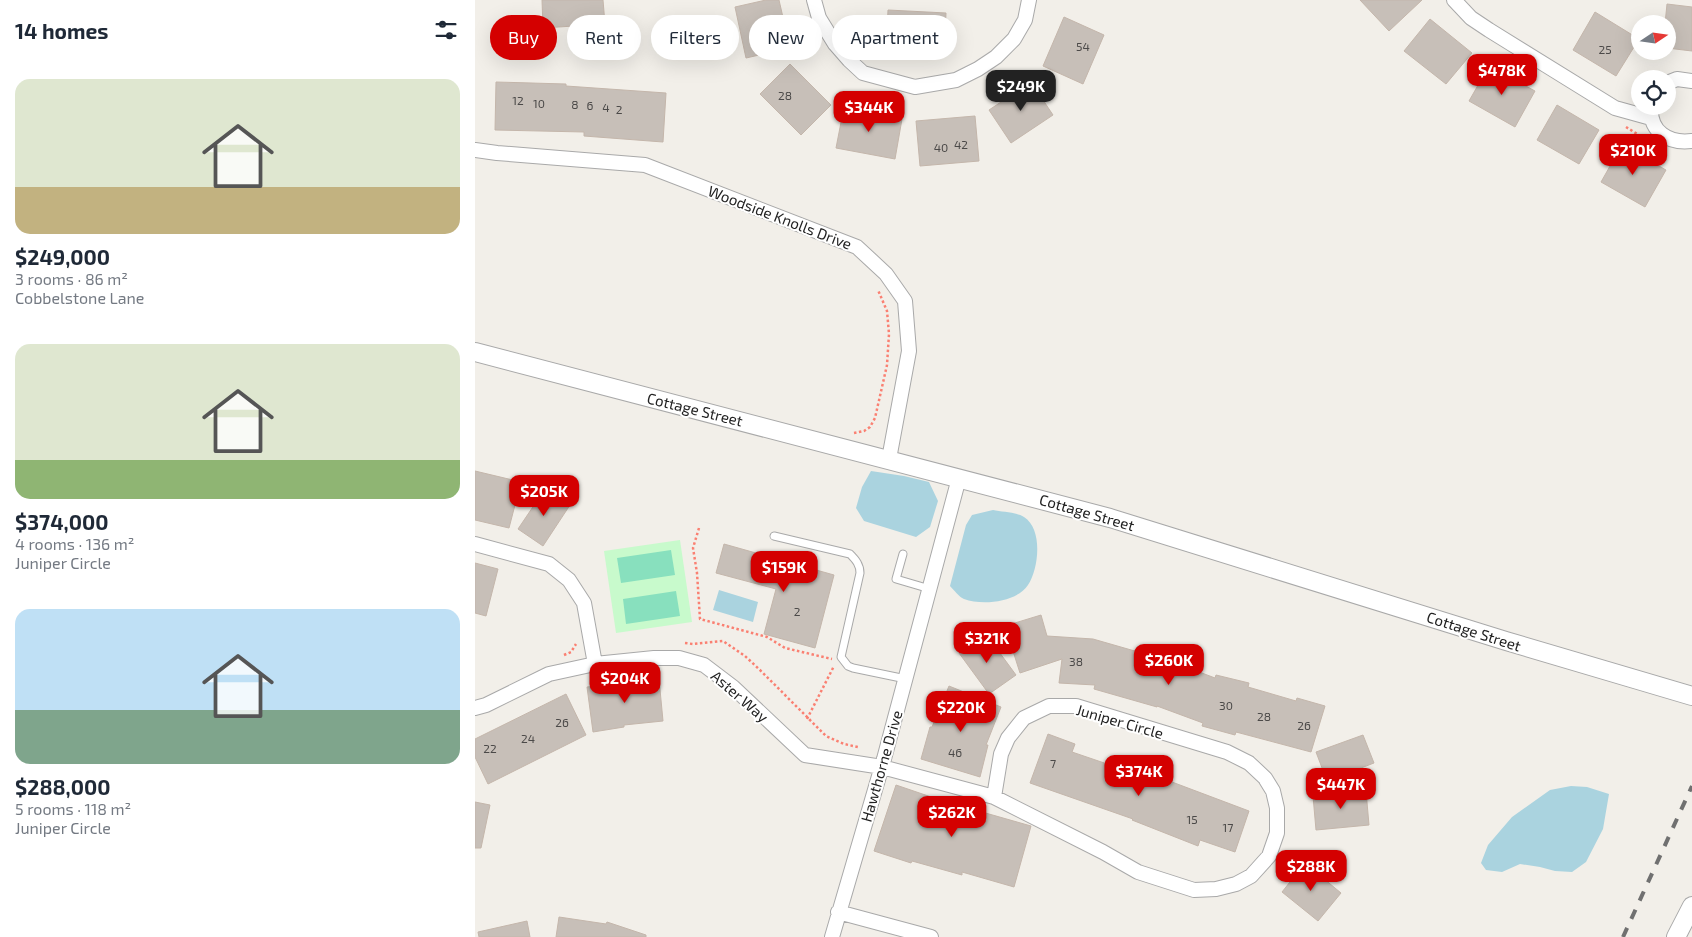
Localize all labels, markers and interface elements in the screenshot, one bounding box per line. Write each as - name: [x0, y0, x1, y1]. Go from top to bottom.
- chip: Buy: [490, 15, 557, 60]
- chip: Rent: [567, 15, 641, 60]
- chip: Filters: [651, 15, 739, 60]
- chip: New: [749, 15, 822, 60]
- chip: Apartment: [832, 15, 957, 60]
- north arrow: [1631, 15, 1676, 60]
- map controls: [1631, 15, 1676, 115]
- icon: filters: [432, 16, 460, 44]
- text: 14 homes: [15, 18, 109, 43]
- house number: 54: [1076, 39, 1090, 53]
- house number: 25: [1598, 42, 1612, 56]
- pin: $478K: [1467, 54, 1537, 96]
- text: $478K: [1478, 60, 1526, 79]
- pin: $249K: [986, 70, 1056, 112]
- button: locate: [1631, 70, 1676, 115]
- text: $249K: [997, 76, 1045, 95]
- house number: 28: [778, 88, 792, 102]
- pin: $344K: [834, 90, 904, 133]
- house number: 12: [512, 93, 524, 107]
- house number: 10: [533, 96, 545, 110]
- house number: 8: [571, 97, 579, 111]
- text: $344K: [845, 97, 893, 116]
- house number: 6: [587, 98, 594, 112]
- house number: 4: [602, 100, 610, 114]
- house number: 2: [616, 102, 623, 116]
- icon: home: [193, 111, 283, 201]
- pin: $210K: [1598, 134, 1668, 176]
- house number: 42: [954, 137, 968, 151]
- house number: 40: [934, 140, 948, 154]
- text: $210K: [1610, 140, 1656, 159]
- street label: Woodside Knolls Drive: [706, 181, 854, 253]
- text: $249,000: [15, 244, 110, 269]
- text: 3 rooms · 86 m²: [15, 269, 128, 288]
- text: Cobbelstone Lane: [15, 288, 144, 307]
- icon: home: [193, 376, 283, 466]
- street label: Cottage Street: [645, 388, 745, 430]
- pin: $205K: [509, 474, 579, 517]
- text: $205K: [520, 481, 568, 500]
- street label: Cottage Street: [1037, 490, 1137, 534]
- text: $374,000: [15, 509, 108, 534]
- text: 4 rooms · 136 m²: [15, 534, 134, 553]
- pin: $159K: [749, 550, 819, 593]
- text: Juniper Circle: [15, 553, 111, 572]
- text: $159K: [762, 557, 806, 576]
- house number: 2: [794, 604, 801, 618]
- street label: Cottage Street: [1425, 607, 1524, 655]
- pin: $321K: [952, 622, 1022, 664]
- text: $321K: [965, 628, 1009, 647]
- icon: home: [193, 641, 283, 731]
- pin: $260K: [1134, 644, 1204, 686]
- text: $260K: [1145, 650, 1193, 669]
- house number: 38: [1069, 654, 1083, 668]
- pin: $204K: [590, 662, 660, 704]
- street label: Aster Way: [708, 666, 772, 726]
- text: $204K: [600, 668, 650, 687]
- pin: $220K: [926, 690, 996, 733]
- text: $220K: [937, 697, 985, 716]
- house number: 30: [1219, 698, 1233, 712]
- street label: Juniper Circle: [1074, 700, 1166, 742]
- street label: Hawthorne Drive: [856, 708, 906, 824]
- house number: 28: [1257, 709, 1271, 723]
- house number: 26: [555, 715, 569, 729]
- house number: 26: [1297, 718, 1311, 732]
- house number: 24: [521, 731, 535, 745]
- house number: 22: [483, 741, 497, 755]
- house number: 46: [948, 745, 962, 759]
- pin: $374K: [1104, 754, 1174, 797]
- house number: 7: [1050, 756, 1056, 770]
- text: $374K: [1115, 761, 1163, 780]
- pin: $447K: [1306, 768, 1376, 810]
- text: $288,000: [15, 774, 110, 799]
- text: $447K: [1317, 774, 1365, 793]
- pin: $262K: [917, 796, 987, 838]
- text: 5 rooms · 118 m²: [15, 799, 131, 818]
- text: $262K: [928, 802, 976, 821]
- house number: 15: [1186, 812, 1198, 826]
- text: Juniper Circle: [15, 818, 111, 837]
- house number: 17: [1223, 820, 1233, 834]
- pin: $288K: [1276, 850, 1346, 892]
- text: $288K: [1287, 856, 1335, 875]

